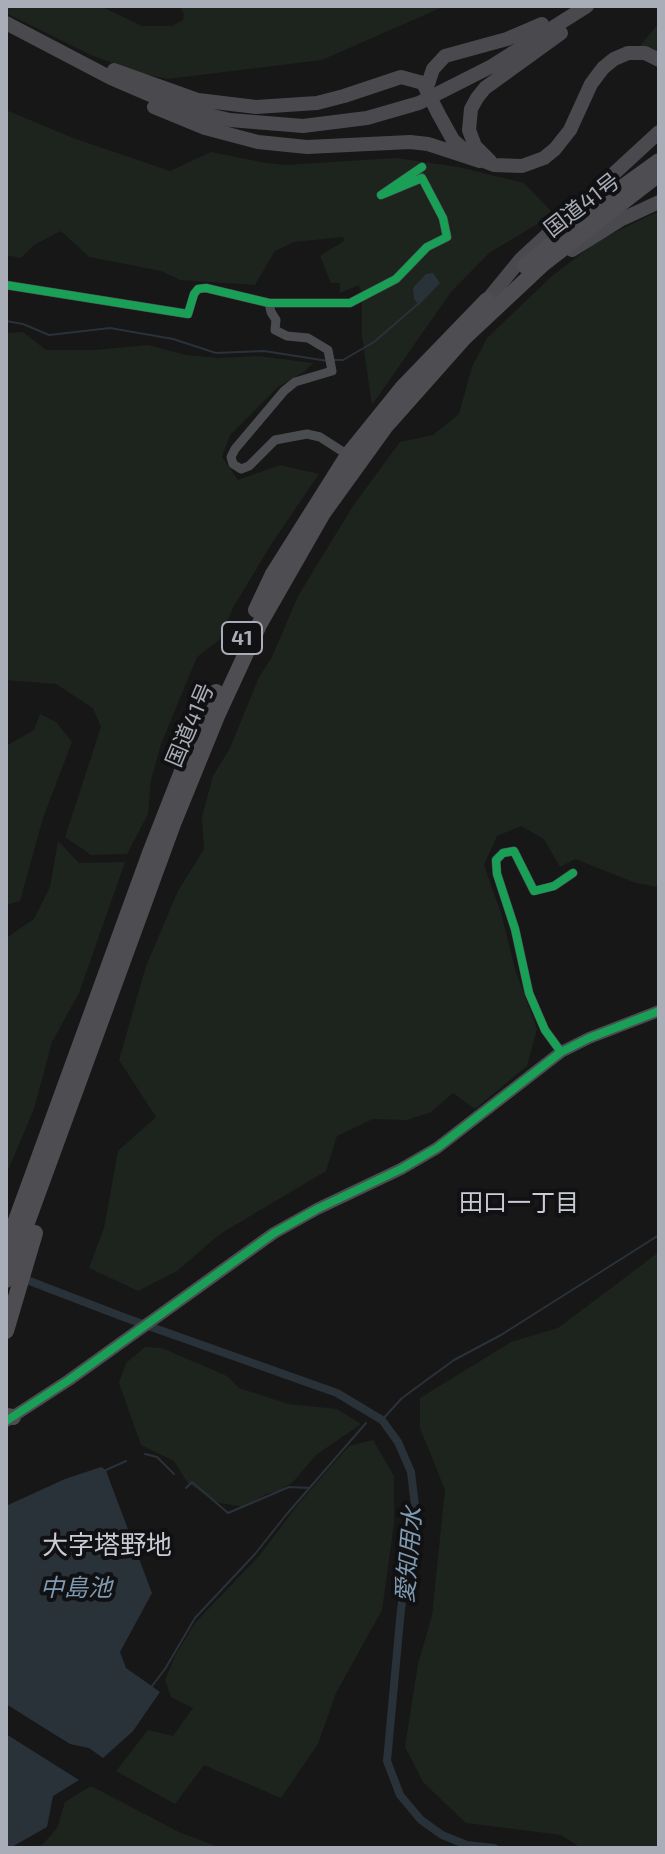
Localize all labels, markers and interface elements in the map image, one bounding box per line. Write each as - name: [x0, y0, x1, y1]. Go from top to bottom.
- street label: 国道41号: [539, 167, 625, 243]
- road number: 41: [222, 622, 262, 654]
- street label: 国道41号: [161, 679, 219, 771]
- district label: 田口一丁目: [459, 1189, 579, 1217]
- water label: 愛知用水: [390, 1506, 428, 1604]
- district label: 大字塔野地: [42, 1529, 172, 1561]
- water label: 中島池: [40, 1574, 112, 1602]

